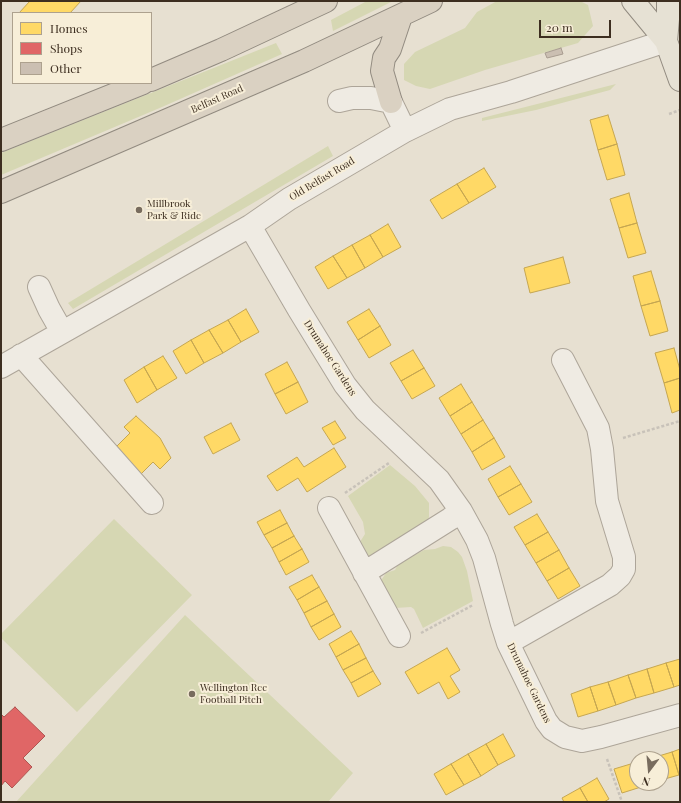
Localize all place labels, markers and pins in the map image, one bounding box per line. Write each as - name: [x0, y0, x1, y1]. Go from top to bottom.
- place label: Millbrook Park & Ride: [147, 198, 201, 222]
- marker: Millbrook Park & Ride: [134, 205, 144, 215]
- place label: Wellington Rec Football Pitch: [200, 682, 267, 706]
- marker: Wellington Rec Football Pitch: [187, 689, 197, 699]

